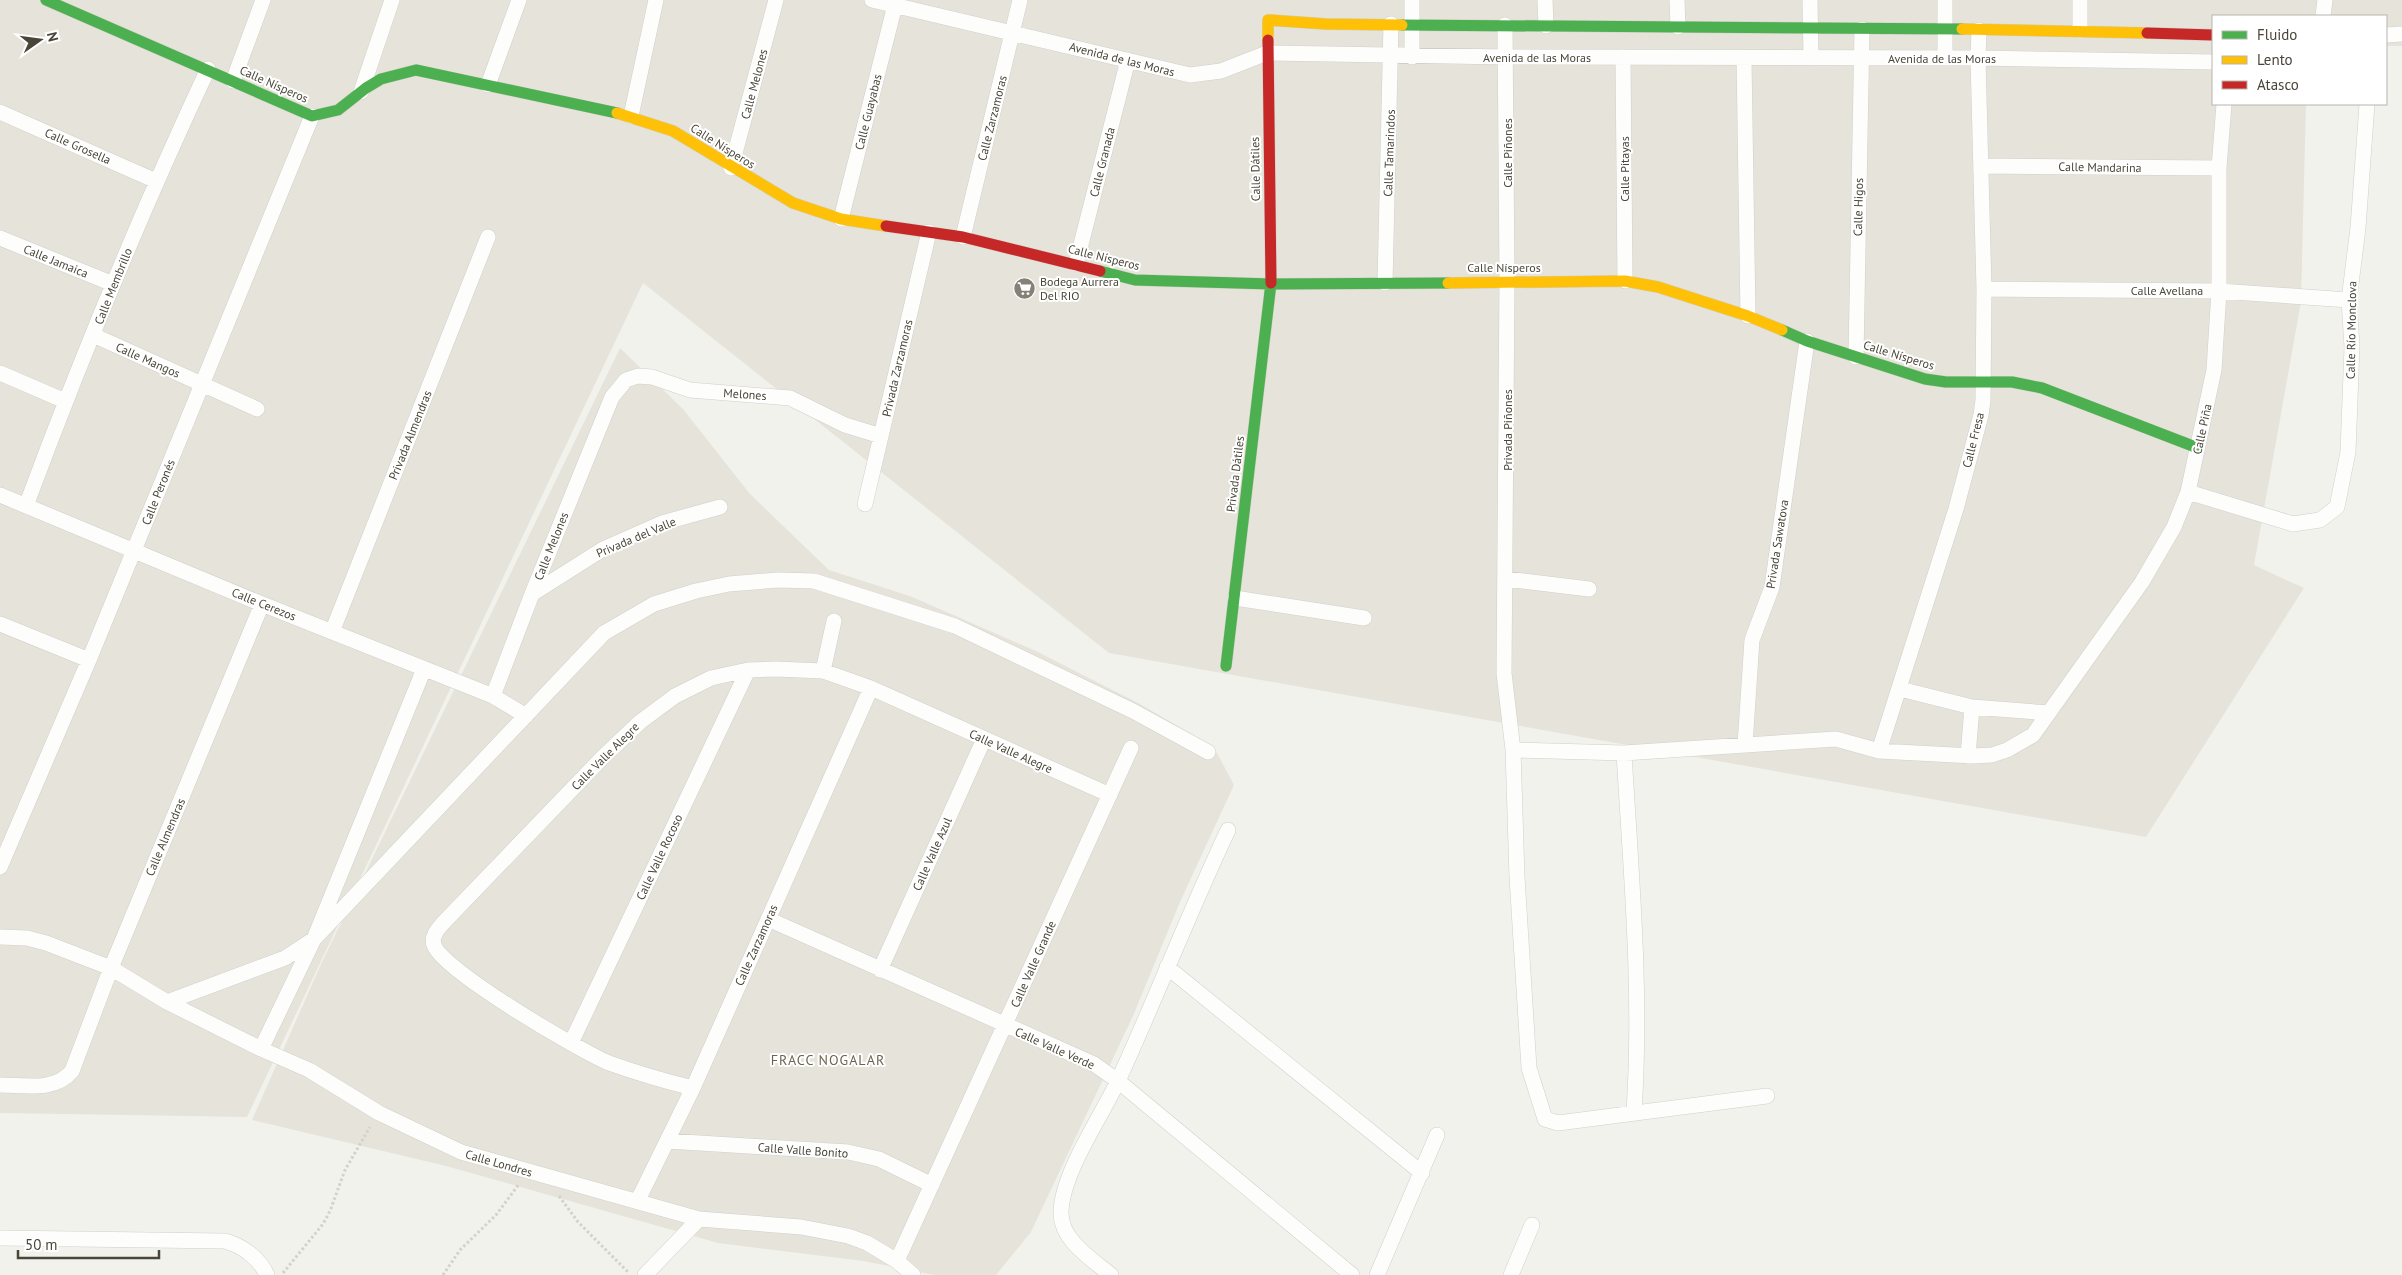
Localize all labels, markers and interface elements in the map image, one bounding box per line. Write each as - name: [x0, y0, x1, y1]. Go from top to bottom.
- north arrow: [15, 15, 65, 65]
- legend: [2212, 15, 2387, 105]
- text: Fluido: [2257, 25, 2297, 44]
- text: N: [43, 30, 62, 43]
- street label: Avenida de las Moras: [1068, 39, 1176, 79]
- street label: Calle Melones: [737, 47, 771, 121]
- street label: Avenida de las Moras: [1483, 50, 1591, 65]
- text: Lento: [2257, 50, 2293, 69]
- street label: Avenida de las Moras: [1888, 51, 1996, 66]
- street label: Calle Nísperos: [237, 62, 311, 106]
- street label: Calle Guayabas: [851, 72, 885, 152]
- street label: Calle Zarzamoras: [974, 74, 1010, 162]
- text: Atasco: [2257, 75, 2299, 94]
- street label: Calle Tamarindos: [1380, 109, 1398, 197]
- street label: Calle Piñones: [1500, 118, 1515, 188]
- street label: Calle Nísperos: [688, 120, 758, 172]
- street label: Calle Grosella: [43, 125, 113, 167]
- street label: Calle Granada: [1086, 126, 1118, 198]
- street label: Calle Pitayas: [1617, 136, 1632, 202]
- street label: Calle Dátiles: [1247, 137, 1263, 201]
- street label: Calle Mandarina: [2058, 159, 2142, 175]
- street label: Calle Higos: [1850, 178, 1866, 236]
- street label: Calle Jamaica: [21, 241, 91, 281]
- street label: Calle Nísperos: [1067, 241, 1141, 273]
- street label: Calle Membrillo: [91, 245, 135, 327]
- street label: Calle Nísperos: [1467, 260, 1541, 275]
- place label: Bodega Aurrera Del RIO: [1040, 274, 1119, 303]
- supermarket icon: Bodega Aurrera Del RIO: [1012, 276, 1036, 300]
- street label: Calle Río Monclova: [2343, 281, 2359, 379]
- street label: Calle Avellana: [2131, 283, 2203, 298]
- street label: Privada Zarzamoras: [878, 318, 916, 418]
- street label: Calle Nísperos: [1862, 337, 1936, 373]
- street label: Calle Mangos: [113, 339, 183, 381]
- street label: Melones: [723, 385, 767, 403]
- street label: Privada Almendras: [385, 388, 435, 482]
- street label: Privada Piñones: [1500, 389, 1515, 471]
- street label: Calle Piña: [2189, 402, 2215, 456]
- street label: Calle Fresa: [1959, 411, 1987, 469]
- street label: Privada Dátiles: [1223, 435, 1247, 513]
- street label: Calle Peronés: [138, 457, 178, 527]
- street label: Privada Sawatova: [1763, 498, 1791, 590]
- street label: Calle Melones: [531, 510, 571, 582]
- street label: Privada del Valle: [594, 513, 678, 561]
- street label: Calle Cerezos: [230, 584, 298, 624]
- street label: Calle Valle Alegre: [568, 719, 642, 793]
- street label: Calle Valle Alegre: [967, 726, 1055, 776]
- street label: Calle Almendras: [142, 796, 188, 878]
- street label: Calle Valle Rocoso: [633, 812, 685, 902]
- street label: Calle Valle Azul: [909, 815, 955, 893]
- street label: Calle Zarzamoras: [731, 902, 781, 988]
- street label: Calle Valle Grande: [1007, 918, 1059, 1010]
- street label: Calle Valle Verde: [1013, 1024, 1097, 1072]
- district label: FRACC NOGALAR: [771, 1051, 885, 1069]
- street label: Calle Valle Bonito: [757, 1139, 849, 1161]
- street label: Calle Londres: [464, 1146, 534, 1180]
- scale bar: [18, 1228, 159, 1260]
- text: 50 m: [25, 1235, 58, 1254]

